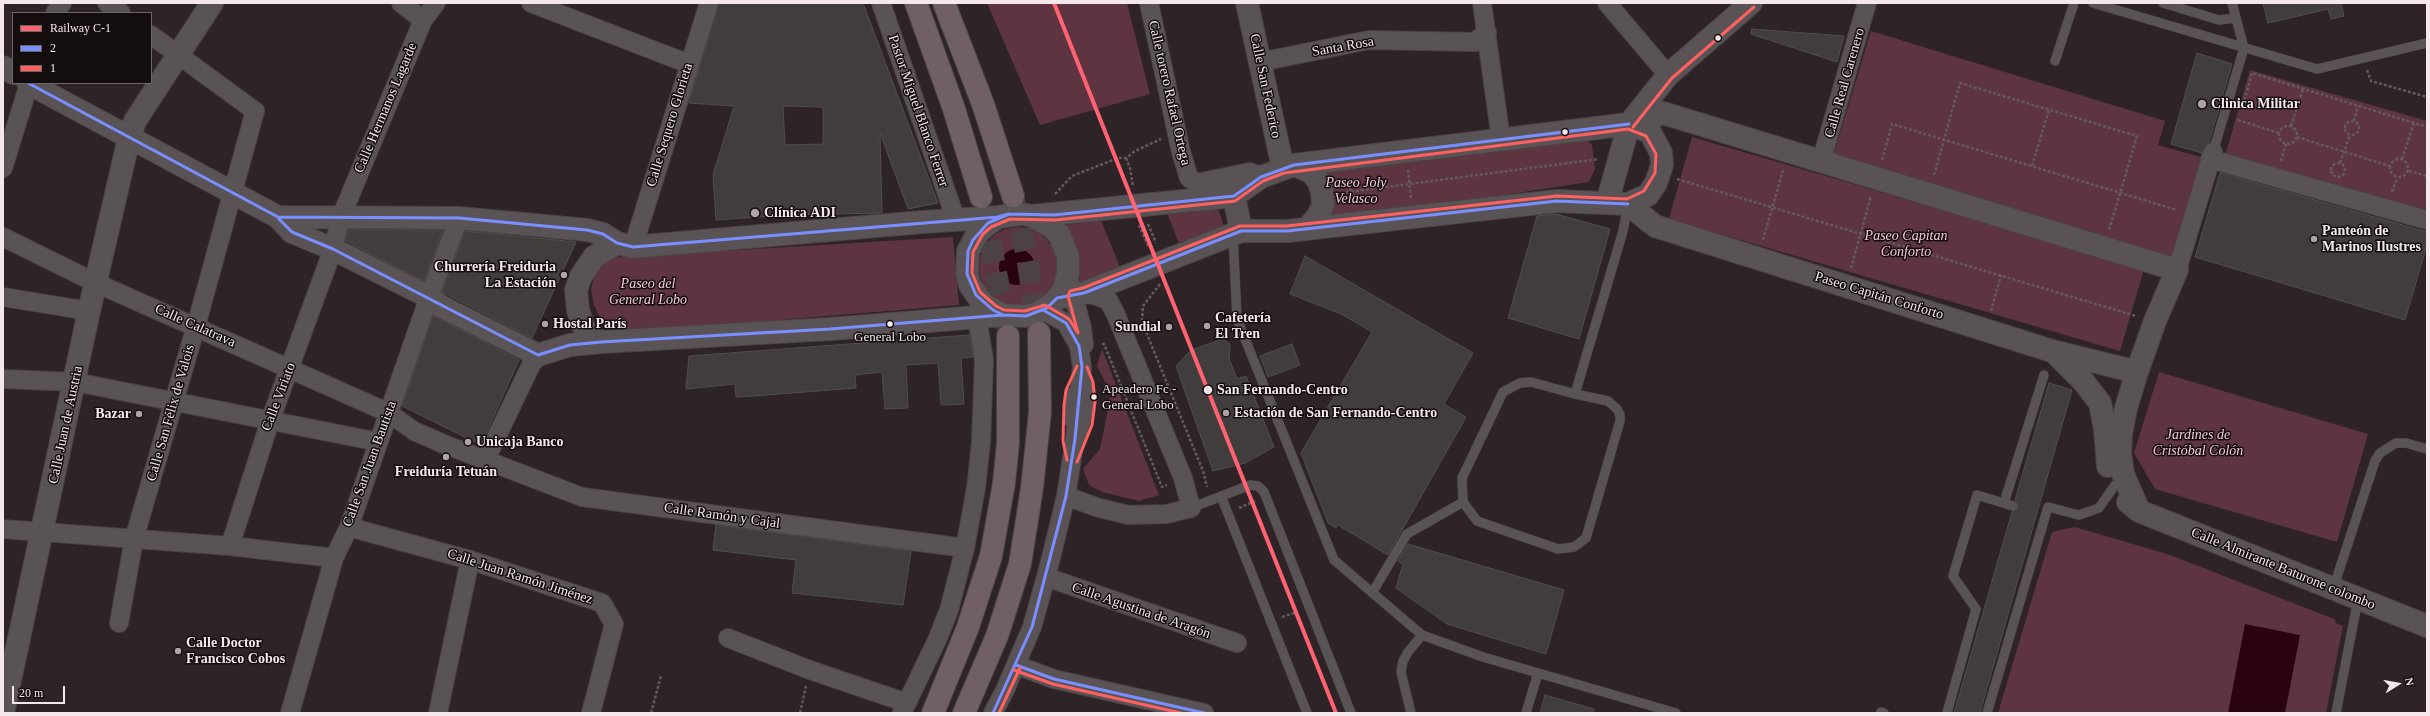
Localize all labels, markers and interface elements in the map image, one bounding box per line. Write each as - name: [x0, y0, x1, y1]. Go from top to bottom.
- legend: [12, 12, 152, 84]
- street label: Calle torero Rafael Ortega: [1144, 19, 1194, 167]
- text: Railway C-1: [50, 21, 111, 35]
- street label: Calle Real Carenero: [1821, 26, 1869, 140]
- street label: Calle San Federico: [1246, 32, 1284, 140]
- street label: Pastor Miguel Blanco Ferrer: [884, 33, 952, 189]
- street label: Santa Rosa: [1311, 33, 1375, 61]
- unlabelled marker: [1713, 33, 1723, 43]
- street label: Calle Hermanos Lagarde: [351, 40, 421, 176]
- text: 2: [50, 41, 56, 55]
- text: 1: [50, 61, 56, 75]
- street label: Calle Sequero Glorieta: [643, 61, 697, 189]
- place label: Clinica Militar: [2211, 96, 2300, 112]
- marker: Clinica Militar: [2196, 98, 2208, 110]
- unlabelled marker: [1560, 127, 1570, 137]
- park label: Paseo Joly Velasco: [1325, 175, 1387, 208]
- place label: Clínica ADI: [764, 205, 836, 221]
- marker: Clínica ADI: [749, 207, 761, 219]
- place label: Panteón de Marinos Ilustres: [2322, 223, 2421, 256]
- park label: Paseo Capitan Conforto: [1865, 228, 1947, 260]
- marker: Panteón de Marinos Ilustres: [2309, 234, 2319, 244]
- place label: Churrería Freiduria La Estación: [434, 259, 556, 292]
- street label: Paseo Capitán Conforto: [1813, 268, 1945, 324]
- marker: Churrería Freiduria La Estación: [559, 270, 569, 280]
- park label: Paseo del General Lobo: [609, 276, 687, 308]
- street label: Calle Calatrava: [152, 301, 238, 351]
- place label: Cafetería El Tren: [1215, 310, 1271, 342]
- place label: Hostal París: [553, 316, 626, 332]
- marker: Hostal París: [540, 319, 550, 329]
- marker: General Lobo: [885, 319, 895, 329]
- place label: Sundial: [1115, 319, 1161, 335]
- marker: Cafetería El Tren: [1202, 321, 1212, 331]
- marker: Sundial: [1164, 322, 1174, 332]
- place label: General Lobo: [854, 330, 926, 346]
- street label: Calle San Félix de Valois: [143, 343, 199, 483]
- street label: Calle Viriato: [258, 360, 300, 434]
- street label: Calle Juan de Austria: [45, 364, 87, 486]
- place label: Apeadero Fc - General Lobo: [1102, 382, 1176, 413]
- place label: San Fernando-Centro: [1217, 382, 1348, 398]
- marker: San Fernando-Centro: [1202, 384, 1214, 396]
- marker: Apeadero Fc - General Lobo: [1089, 392, 1099, 402]
- street label: Calle San Juan Bautista: [339, 399, 401, 529]
- place label: Estación de San Fernando-Centro: [1234, 405, 1437, 421]
- place label: Bazar: [95, 406, 131, 422]
- marker: Estación de San Fernando-Centro: [1221, 408, 1231, 418]
- marker: Bazar: [134, 409, 144, 419]
- park label: Jardines de Cristóbal Colón: [2153, 427, 2243, 460]
- place label: Unicaja Banco: [476, 434, 564, 450]
- marker: Unicaja Banco: [463, 437, 473, 447]
- marker: Freiduría Tetuán: [441, 452, 451, 462]
- place label: Freiduría Tetuán: [395, 464, 497, 480]
- street label: Calle Ramón y Cajal: [663, 500, 781, 532]
- street label: Calle Almirante Baturone colombo: [2188, 524, 2378, 614]
- street label: Calle Juan Ramón Jiménez: [445, 546, 595, 608]
- street label: Calle Agustina de Aragón: [1069, 579, 1213, 643]
- place label: Calle Doctor Francisco Cobos: [186, 635, 285, 668]
- marker: Calle Doctor Francisco Cobos: [173, 646, 183, 656]
- north arrow: [2378, 664, 2418, 704]
- text: N: [2403, 677, 2416, 687]
- scale bar: [14, 678, 67, 704]
- text: 20 m: [19, 686, 43, 700]

